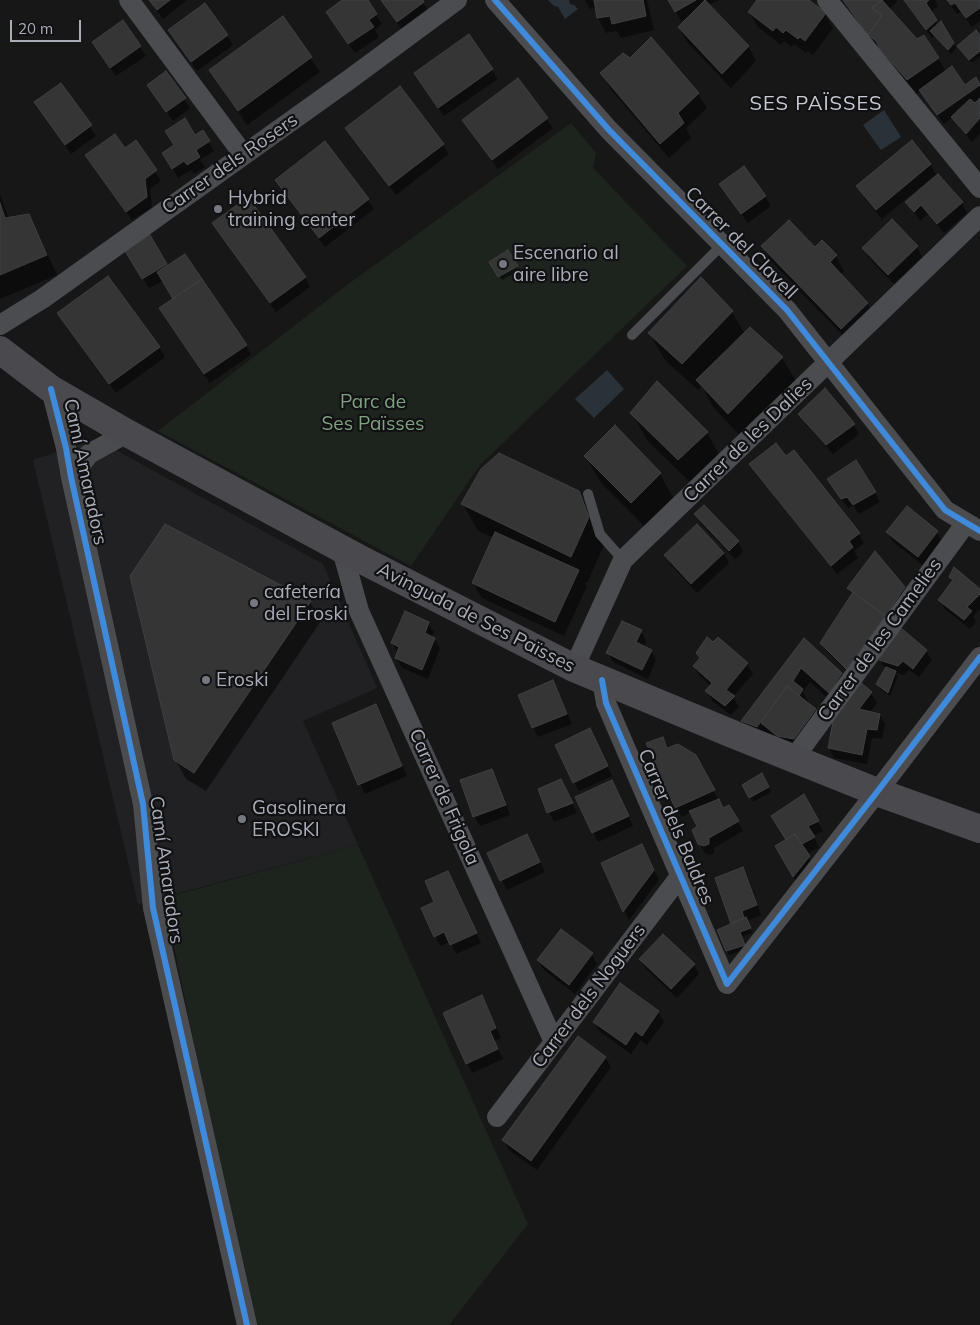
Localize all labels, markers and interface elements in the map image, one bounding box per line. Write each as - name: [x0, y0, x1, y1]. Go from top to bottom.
- scale bar: [12, 10, 84, 42]
- text: 20 m: [18, 19, 53, 38]
- district label: SES PAÏSSES: [748, 92, 884, 116]
- street label: Carrer dels Rosers: [158, 109, 302, 219]
- street label: Carrer del Clavell: [680, 182, 802, 304]
- place label: Hybrid training center: [228, 187, 355, 231]
- marker: Hybrid training center: [212, 203, 224, 215]
- place label: Escenario al aire libre: [513, 242, 619, 286]
- marker: Escenario al aire libre: [497, 258, 509, 270]
- street label: Carrer de les Dalies: [679, 373, 817, 507]
- park label: Parc de Ses Païsses: [322, 391, 424, 435]
- street label: Camí Amaradors: [58, 397, 112, 547]
- street label: Carrer de les Camelies: [813, 554, 947, 726]
- street label: Avinguda de Ses Païsses: [373, 558, 579, 678]
- place label: cafetería del Eroski: [264, 581, 348, 625]
- marker: cafetería del Eroski: [248, 597, 260, 609]
- place label: Eroski: [216, 669, 269, 691]
- marker: Eroski: [200, 674, 212, 686]
- street label: Carrer de Frigola: [404, 725, 484, 869]
- street label: Carrer dels Baldres: [633, 746, 719, 908]
- street label: Camí Amaradors: [144, 795, 188, 945]
- place label: Gasolinera EROSKI: [252, 797, 346, 841]
- marker: Gasolinera EROSKI: [236, 813, 248, 825]
- street label: Carrer dels Noguers: [527, 919, 651, 1073]

